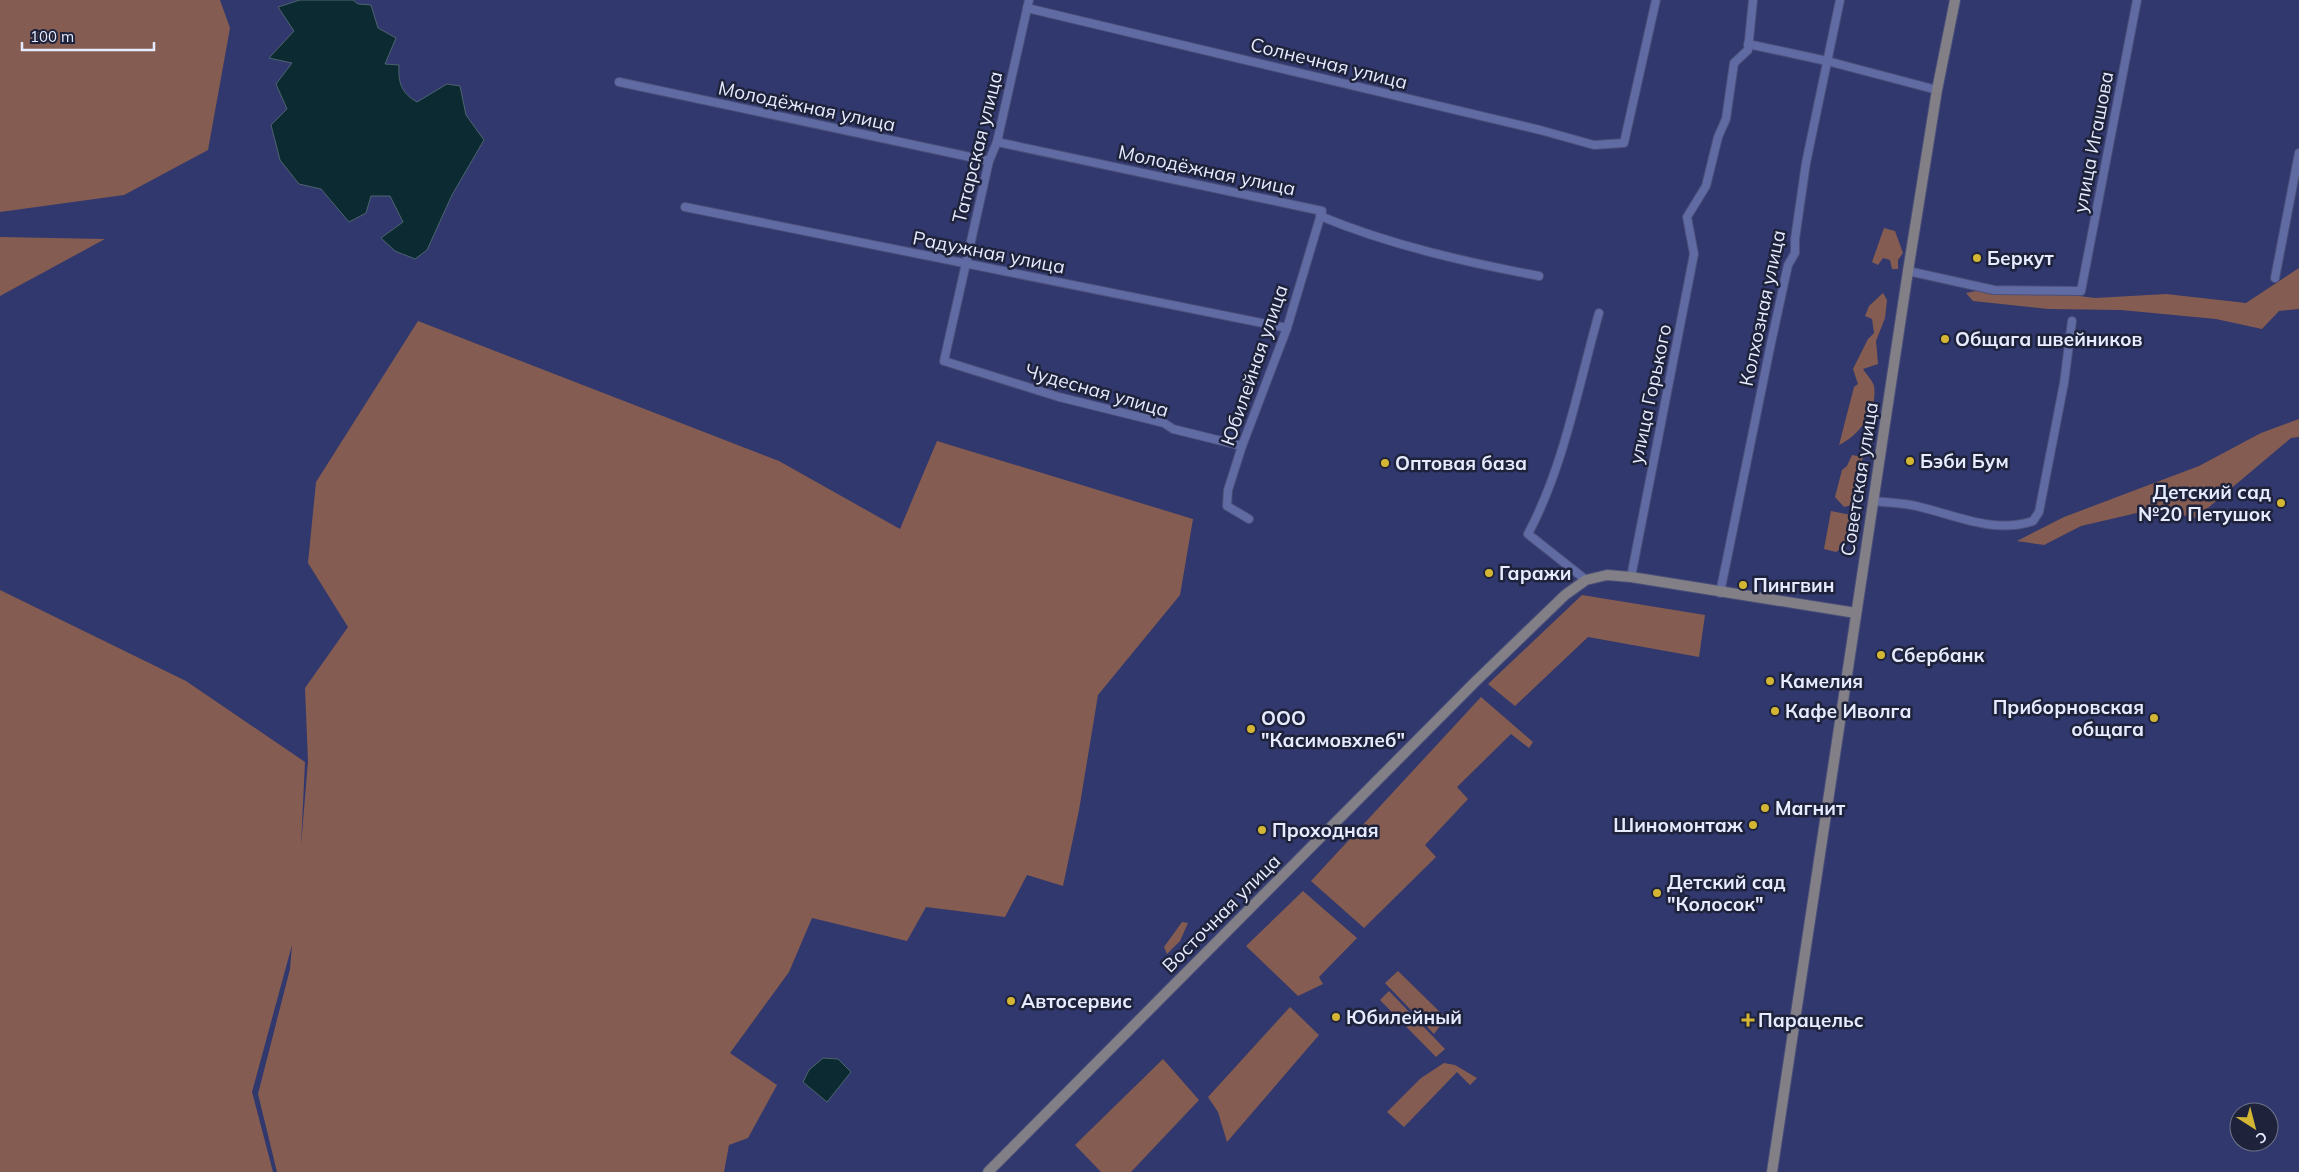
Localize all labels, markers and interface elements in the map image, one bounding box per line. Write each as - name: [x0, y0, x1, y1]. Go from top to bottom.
- scale bar: [22, 20, 155, 52]
- text: 100 m: [30, 27, 74, 46]
- street label: Солнечная улица: [1248, 32, 1410, 94]
- street label: Татарская улица: [947, 69, 1007, 225]
- street label: улица Игашова: [2068, 69, 2118, 215]
- street label: Молодёжная улица: [716, 75, 898, 137]
- street label: Молодёжная улица: [1116, 139, 1298, 201]
- street label: Радужная улица: [911, 225, 1067, 279]
- street label: Колхозная улица: [1734, 228, 1790, 388]
- place label: Беркут: [1987, 246, 2054, 270]
- marker: Беркут: [1971, 252, 1983, 264]
- street label: Юбилейная улица: [1215, 281, 1293, 449]
- street label: улица Горького: [1623, 322, 1677, 466]
- place label: Общага швейников: [1955, 327, 2143, 351]
- marker: Общага швейников: [1939, 333, 1951, 345]
- street label: Чудесная улица: [1022, 358, 1172, 422]
- street label: Советская улица: [1835, 400, 1883, 558]
- place label: Бэби Бум: [1920, 449, 2009, 473]
- place label: Оптовая база: [1395, 451, 1527, 475]
- marker: Бэби Бум: [1904, 455, 1916, 467]
- marker: Оптовая база: [1379, 457, 1391, 469]
- place label: Детский сад №20 Петушок: [2138, 480, 2271, 526]
- marker: Детский сад №20 Петушок: [2275, 497, 2287, 509]
- place label: Гаражи: [1499, 561, 1572, 585]
- marker: Гаражи: [1483, 567, 1495, 579]
- place label: Пингвин: [1753, 573, 1834, 597]
- marker: Пингвин: [1737, 579, 1749, 591]
- place label: Сбербанк: [1891, 643, 1985, 667]
- marker: Сбербанк: [1875, 649, 1887, 661]
- place label: Камелия: [1780, 669, 1863, 693]
- marker: Камелия: [1764, 675, 1776, 687]
- place label: Приборновская общага: [1993, 695, 2144, 741]
- place label: Кафе Иволга: [1785, 699, 1912, 723]
- marker: Кафе Иволга: [1769, 705, 1781, 717]
- place label: ООО "Касимовхлеб": [1261, 706, 1405, 752]
- marker: Приборновская общага: [2148, 712, 2160, 724]
- marker: ООО "Касимовхлеб": [1245, 723, 1257, 735]
- place label: Магнит: [1775, 796, 1846, 820]
- marker: Магнит: [1759, 802, 1771, 814]
- place label: Шиномонтаж: [1613, 813, 1744, 837]
- place label: Проходная: [1272, 818, 1379, 842]
- marker: Шиномонтаж: [1747, 819, 1759, 831]
- marker: Проходная: [1256, 824, 1268, 836]
- street label: Восточная улица: [1157, 849, 1285, 977]
- place label: Детский сад "Колосок": [1667, 870, 1786, 916]
- marker: Детский сад "Колосок": [1651, 887, 1663, 899]
- place label: Автосервис: [1021, 989, 1132, 1013]
- marker: Автосервис: [1005, 995, 1017, 1007]
- place label: Юбилейный: [1346, 1005, 1462, 1029]
- place label: Парацельс: [1758, 1008, 1864, 1032]
- marker: Юбилейный: [1330, 1011, 1342, 1023]
- marker: Парацельс: [1742, 1014, 1754, 1026]
- north arrow: [2229, 1102, 2279, 1152]
- text: С: [2252, 1127, 2271, 1148]

